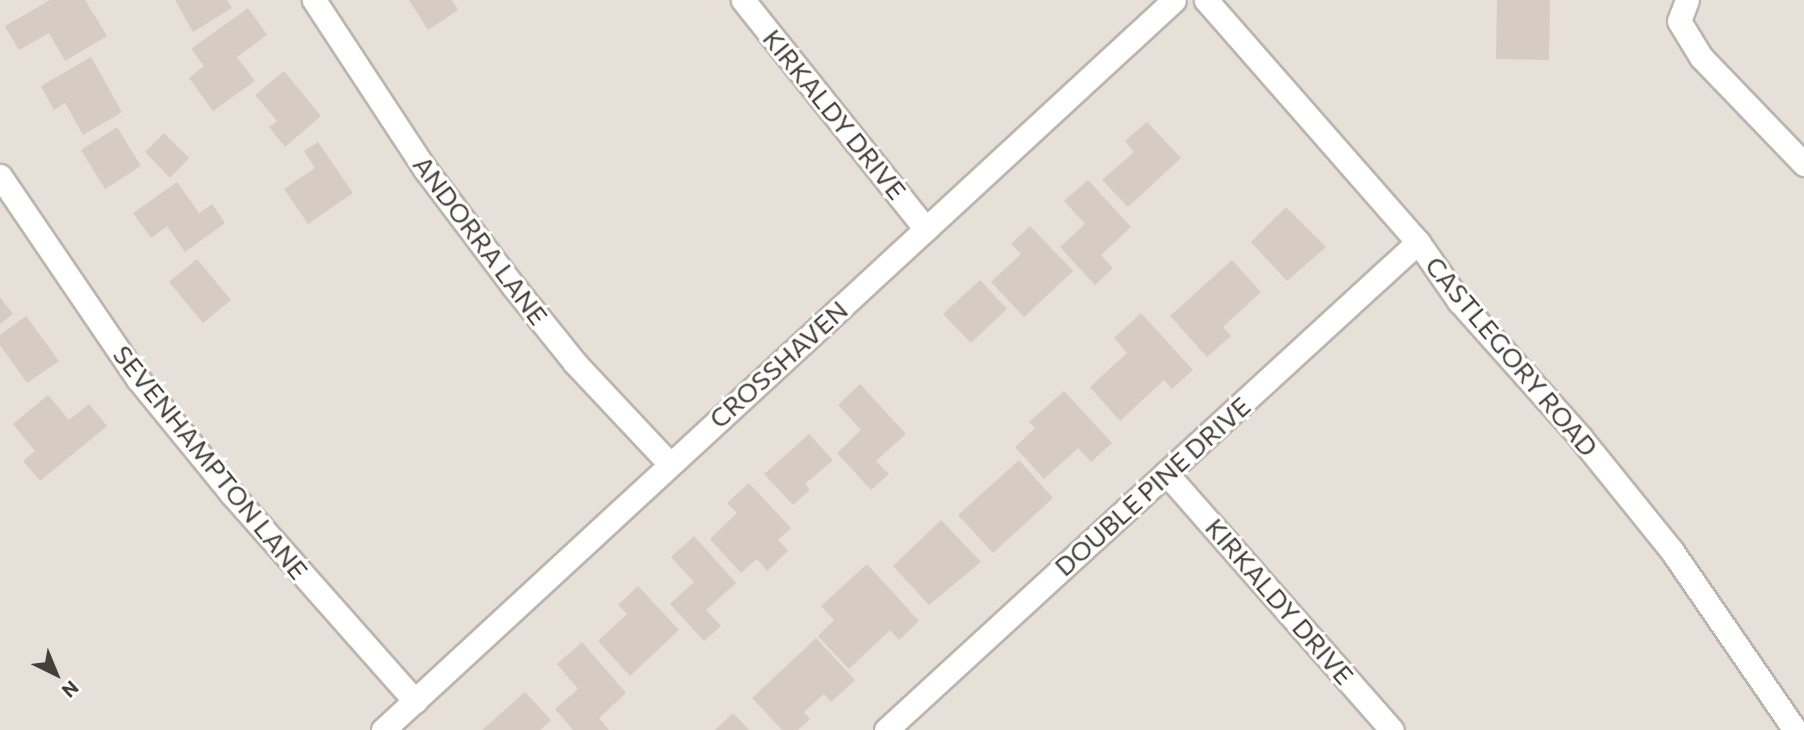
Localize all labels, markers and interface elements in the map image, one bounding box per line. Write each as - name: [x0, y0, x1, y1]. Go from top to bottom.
- street label: KIRKALDY DRIVE: [757, 23, 913, 205]
- street label: ANDORRA LANE: [407, 149, 555, 331]
- street label: CASTLEGORY ROAD: [1419, 250, 1605, 462]
- street label: CROSSHAVEN: [703, 294, 853, 434]
- street label: SEVENHAMPTON LANE: [107, 339, 315, 585]
- street label: DOUBLE PINE DRIVE: [1048, 390, 1256, 582]
- street label: KIRKALDY DRIVE: [1199, 512, 1361, 690]
- north arrow: [21, 639, 91, 709]
- text: N: [58, 676, 84, 703]

